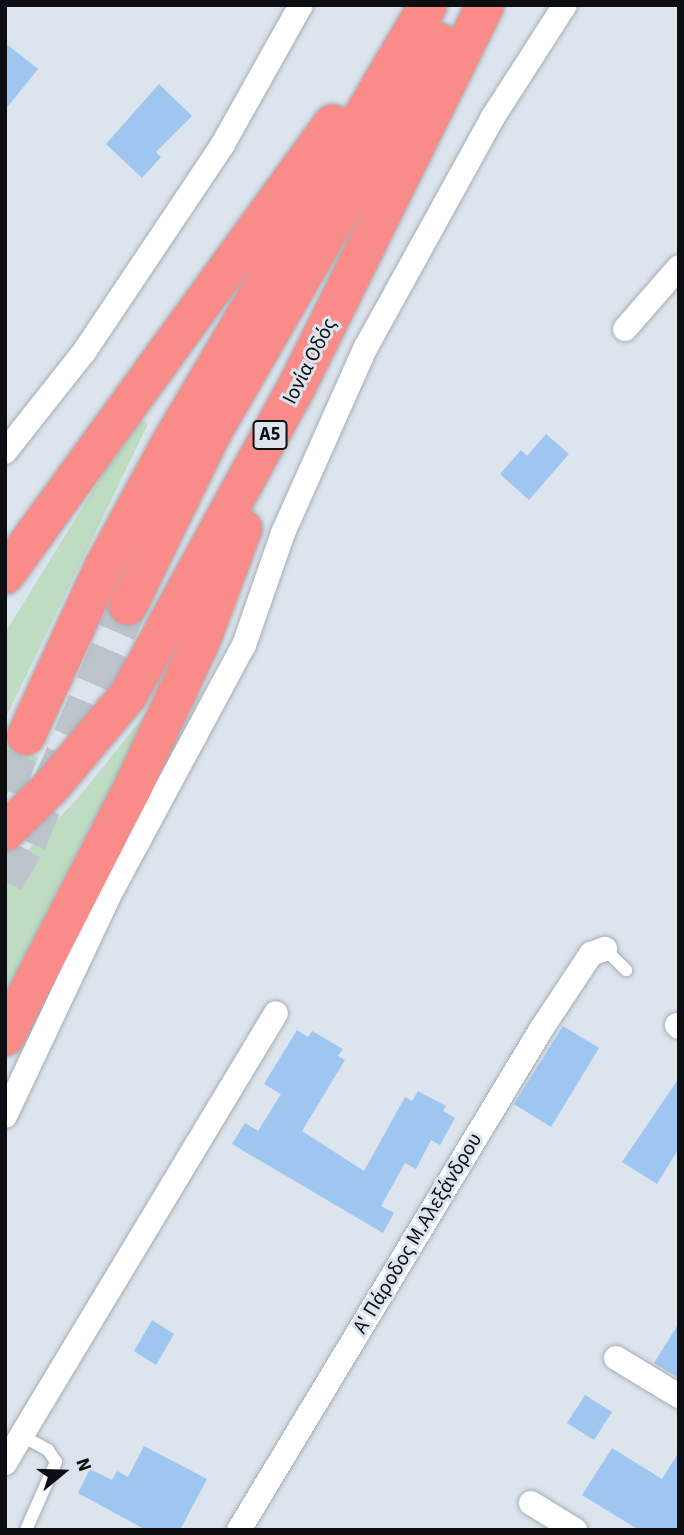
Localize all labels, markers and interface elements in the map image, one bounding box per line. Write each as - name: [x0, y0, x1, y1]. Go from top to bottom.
- street label: Ιονία Οδός: [277, 314, 341, 408]
- road number: Α5: [252, 420, 288, 450]
- street label: Α' Πάροδος Μ.Αλεξάνδρου: [347, 1128, 487, 1338]
- north arrow: [28, 1437, 98, 1507]
- text: N: [69, 1455, 98, 1475]

